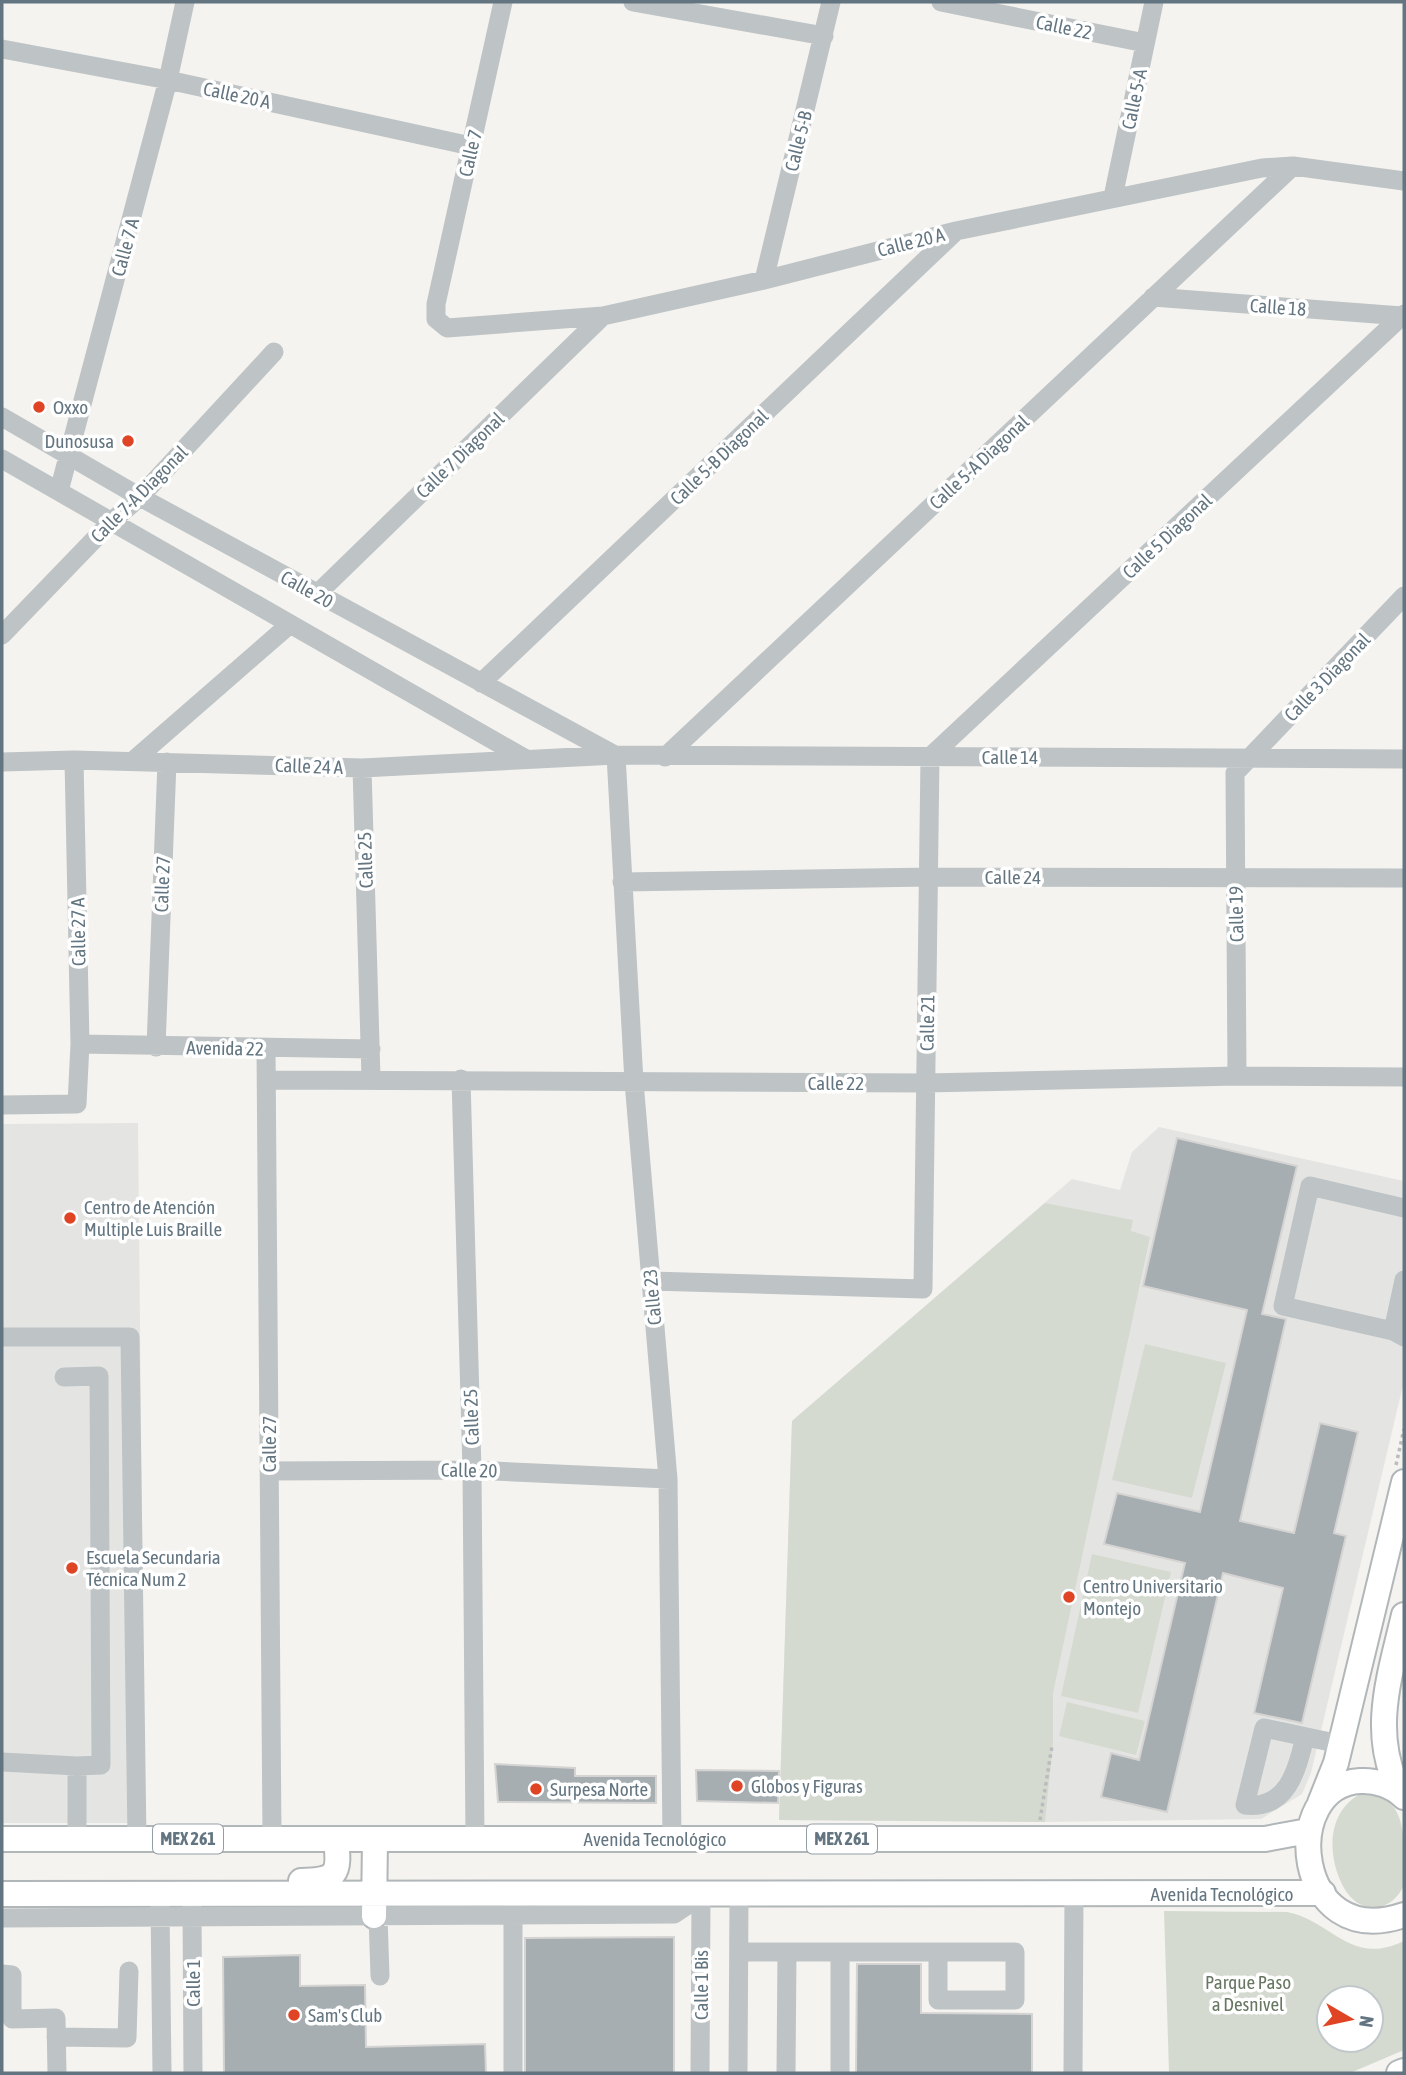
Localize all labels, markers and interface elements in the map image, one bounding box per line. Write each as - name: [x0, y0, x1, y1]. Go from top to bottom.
- street label: Calle 22: [1034, 10, 1094, 44]
- street label: Calle 5-A: [1117, 66, 1151, 131]
- street label: Calle 20 A: [201, 77, 273, 113]
- street label: Calle 5-B: [780, 109, 816, 173]
- street label: Calle 7: [454, 127, 486, 179]
- street label: Calle 7 A: [107, 215, 143, 279]
- street label: Calle 20 A: [875, 223, 947, 261]
- street label: Calle 18: [1249, 294, 1307, 320]
- place label: Oxxo: [53, 396, 88, 418]
- marker: Oxxo: [31, 399, 47, 415]
- street label: Calle 5-B Diagonal: [666, 405, 772, 509]
- street label: Calle 7 Diagonal: [411, 408, 509, 502]
- street label: Calle 5-A Diagonal: [925, 410, 1033, 514]
- place label: Dunosusa: [45, 430, 114, 452]
- marker: Dunosusa: [120, 433, 136, 449]
- street label: Calle 7-A Diagonal: [86, 441, 192, 547]
- street label: Calle 5 Diagonal: [1118, 489, 1216, 583]
- street label: Calle 20: [277, 566, 337, 612]
- street label: Calle 3 Diagonal: [1280, 628, 1374, 726]
- street label: Calle 14: [982, 746, 1038, 768]
- street label: Calle 24 A: [274, 754, 344, 778]
- street label: Calle 25: [353, 831, 377, 889]
- street label: Calle 27: [150, 855, 174, 913]
- street label: Calle 24: [985, 866, 1041, 888]
- street label: Calle 19: [1225, 886, 1247, 942]
- street label: Calle 27 A: [66, 897, 90, 966]
- street label: Calle 21: [916, 995, 938, 1051]
- street label: Avenida 22: [186, 1036, 264, 1060]
- street label: Calle 22: [808, 1072, 864, 1094]
- place label: Centro de Atención Multiple Luis Braille: [84, 1196, 222, 1240]
- marker: Centro de Atención Multiple Luis Braille: [62, 1210, 78, 1226]
- street label: Calle 23: [639, 1268, 665, 1326]
- street label: Calle 25: [459, 1388, 483, 1446]
- street label: Calle 27: [258, 1416, 280, 1472]
- street label: Calle 20: [441, 1459, 497, 1481]
- place label: Escuela Secundaria Técnica Num 2: [86, 1546, 221, 1590]
- marker: Escuela Secundaria Técnica Num 2: [64, 1560, 80, 1576]
- place label: Centro Universitario Montejo: [1083, 1575, 1223, 1619]
- marker: Centro Universitario Montejo: [1061, 1589, 1077, 1605]
- place label: Globos y Figuras: [751, 1775, 863, 1797]
- place label: Surpesa Norte: [550, 1778, 648, 1800]
- marker: Globos y Figuras: [729, 1778, 745, 1794]
- marker: Surpesa Norte: [528, 1781, 544, 1797]
- road number: MEX 261: [153, 1825, 223, 1854]
- road number: MEX 261: [807, 1825, 877, 1854]
- street label: Avenida Tecnológico: [584, 1828, 726, 1850]
- street label: Avenida Tecnológico: [1151, 1883, 1293, 1905]
- street label: Calle 1 Bis: [690, 1950, 712, 2020]
- street label: Calle 1: [182, 1959, 204, 2007]
- park label: Parque Paso a Desnivel: [1205, 1971, 1291, 2015]
- north arrow: [1315, 1984, 1385, 2054]
- place label: Sam's Club: [308, 2004, 382, 2026]
- marker: Sam's Club: [286, 2007, 302, 2023]
- text: N: [1355, 2014, 1379, 2029]

